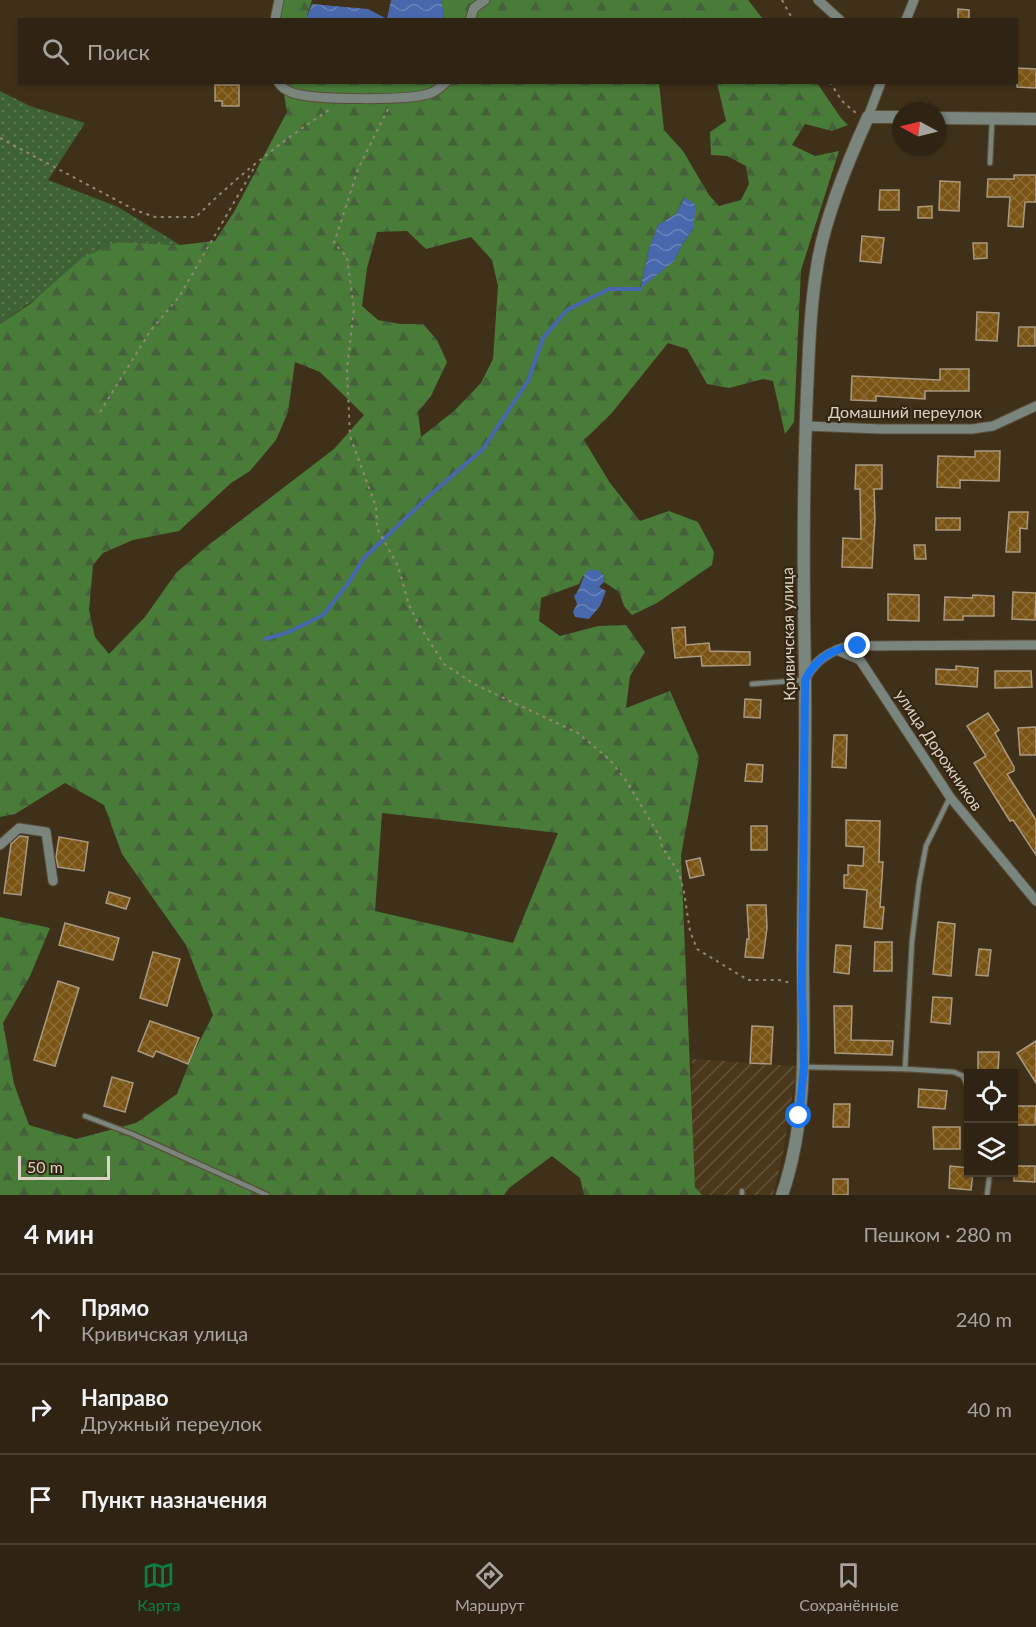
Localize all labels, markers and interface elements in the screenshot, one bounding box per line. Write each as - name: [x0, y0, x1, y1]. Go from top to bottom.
- search box: [18, 18, 1018, 84]
- icon: search: [39, 35, 72, 68]
- text: Поиск: [87, 38, 150, 65]
- north arrow: [892, 102, 946, 156]
- street label: Домашний переулок: [828, 402, 983, 421]
- street label: Кривичская улица: [777, 567, 798, 701]
- route end: [844, 632, 870, 658]
- street label: улица Дорожников: [892, 685, 987, 814]
- map controls: [964, 1069, 1018, 1177]
- button: locate: [964, 1069, 1018, 1123]
- route start: [785, 1102, 811, 1128]
- button: layers: [964, 1123, 1018, 1177]
- scale bar: [18, 1153, 110, 1180]
- text: 50 m: [27, 1157, 63, 1176]
- text: 4 мин: [24, 1218, 94, 1250]
- text: Пешком · 280 m: [863, 1222, 1012, 1246]
- text: Прямо: [81, 1294, 149, 1321]
- icon: ahead: [24, 1303, 57, 1336]
- text: 240 m: [956, 1307, 1012, 1331]
- text: Кривичская улица: [81, 1321, 248, 1345]
- text: Направо: [81, 1384, 169, 1411]
- icon: right: [24, 1393, 57, 1426]
- text: 40 m: [967, 1397, 1012, 1421]
- text: Дружный переулок: [81, 1411, 262, 1435]
- icon: arrive: [24, 1483, 57, 1516]
- text: Пункт назначения: [81, 1486, 267, 1513]
- tab: Карта: [137, 1559, 180, 1614]
- tab: Маршрут: [455, 1559, 525, 1614]
- tab: Сохранённые: [799, 1559, 899, 1614]

